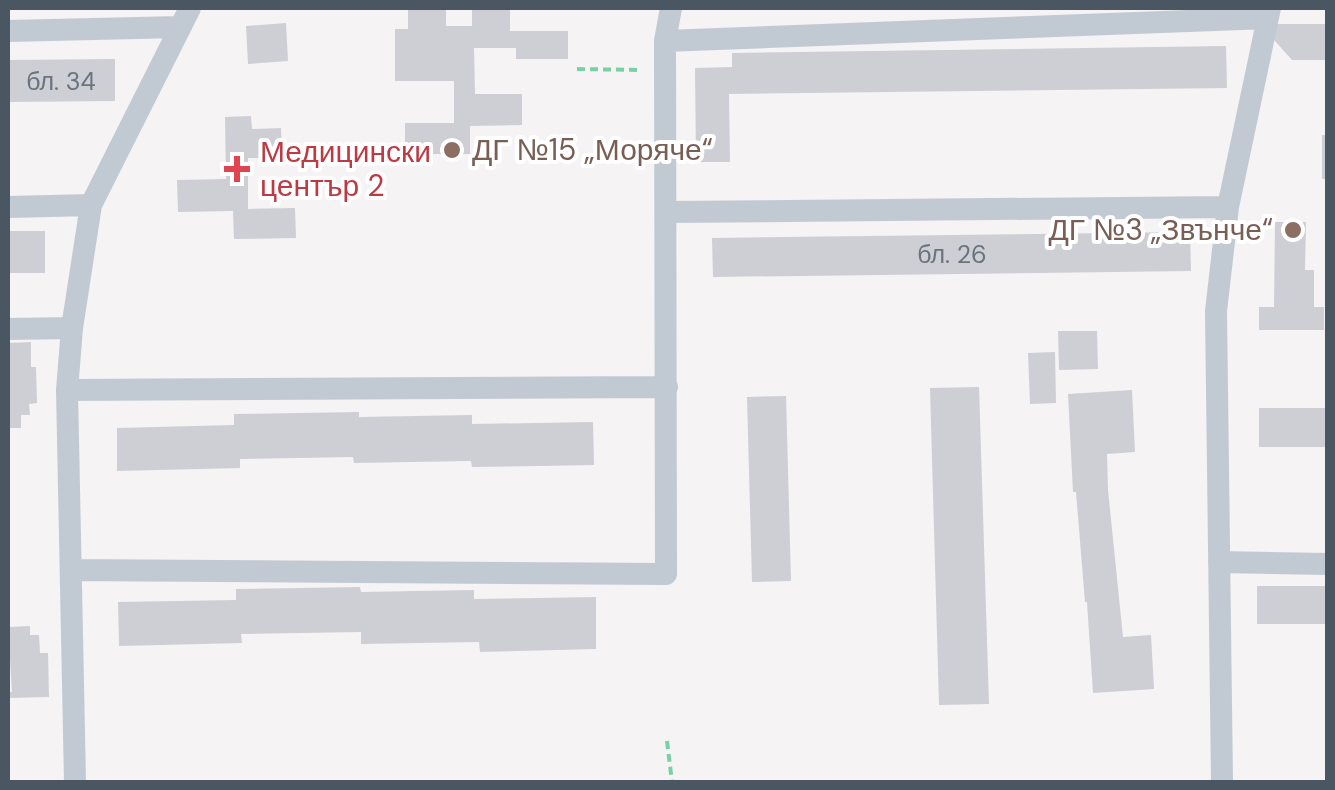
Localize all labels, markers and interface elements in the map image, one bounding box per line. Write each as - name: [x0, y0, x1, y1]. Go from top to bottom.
- house number: бл. 34: [26, 65, 96, 98]
- place label: ДГ №15 „Моряче“: [472, 130, 713, 169]
- place label: Медицински център 2: [260, 132, 431, 205]
- marker: ДГ №15 „Моряче“: [441, 139, 463, 161]
- marker: Медицински център 2: [224, 156, 250, 182]
- place label: ДГ №3 „Звънче“: [1048, 210, 1273, 249]
- marker: ДГ №3 „Звънче“: [1282, 219, 1304, 241]
- house number: бл. 26: [917, 238, 987, 271]

